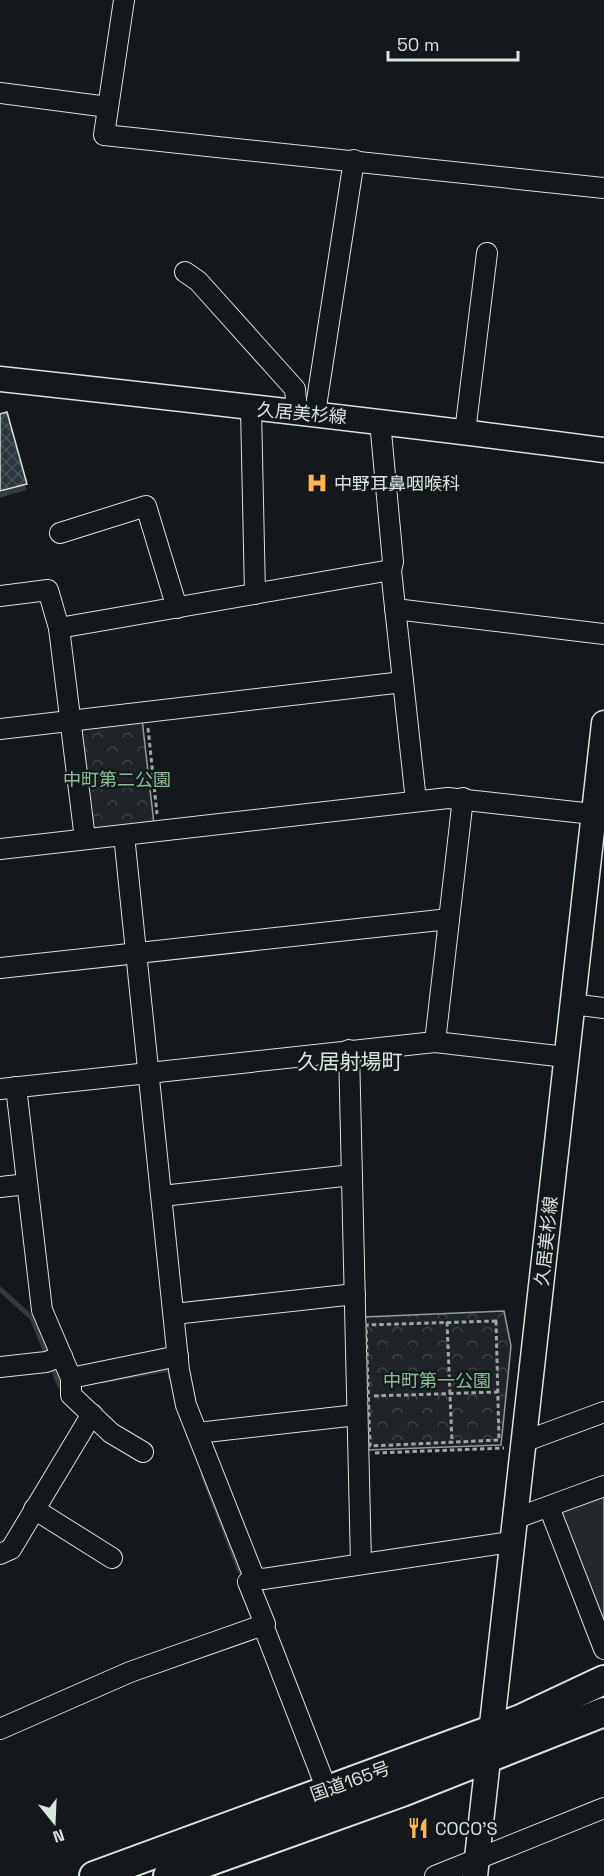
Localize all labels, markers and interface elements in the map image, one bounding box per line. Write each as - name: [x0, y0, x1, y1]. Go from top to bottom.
- scale bar: [388, 24, 518, 62]
- text: 50 m: [397, 33, 439, 56]
- street label: 久居美杉線: [256, 398, 348, 428]
- hospital icon: 中野耳鼻咽喉科: [305, 471, 329, 495]
- place label: 中野耳鼻咽喉科: [334, 472, 460, 495]
- park label: 中町第二公園: [63, 768, 171, 791]
- district label: 久居射場町: [298, 1048, 403, 1075]
- street label: 久居美杉線: [530, 1195, 562, 1287]
- park label: 中町第一公園: [383, 1369, 491, 1392]
- street label: 国道165号: [307, 1756, 393, 1806]
- north arrow: [24, 1792, 84, 1852]
- restaurant icon: COCO'S: [406, 1816, 430, 1840]
- place label: COCO'S: [435, 1817, 498, 1840]
- text: N: [50, 1824, 67, 1847]

